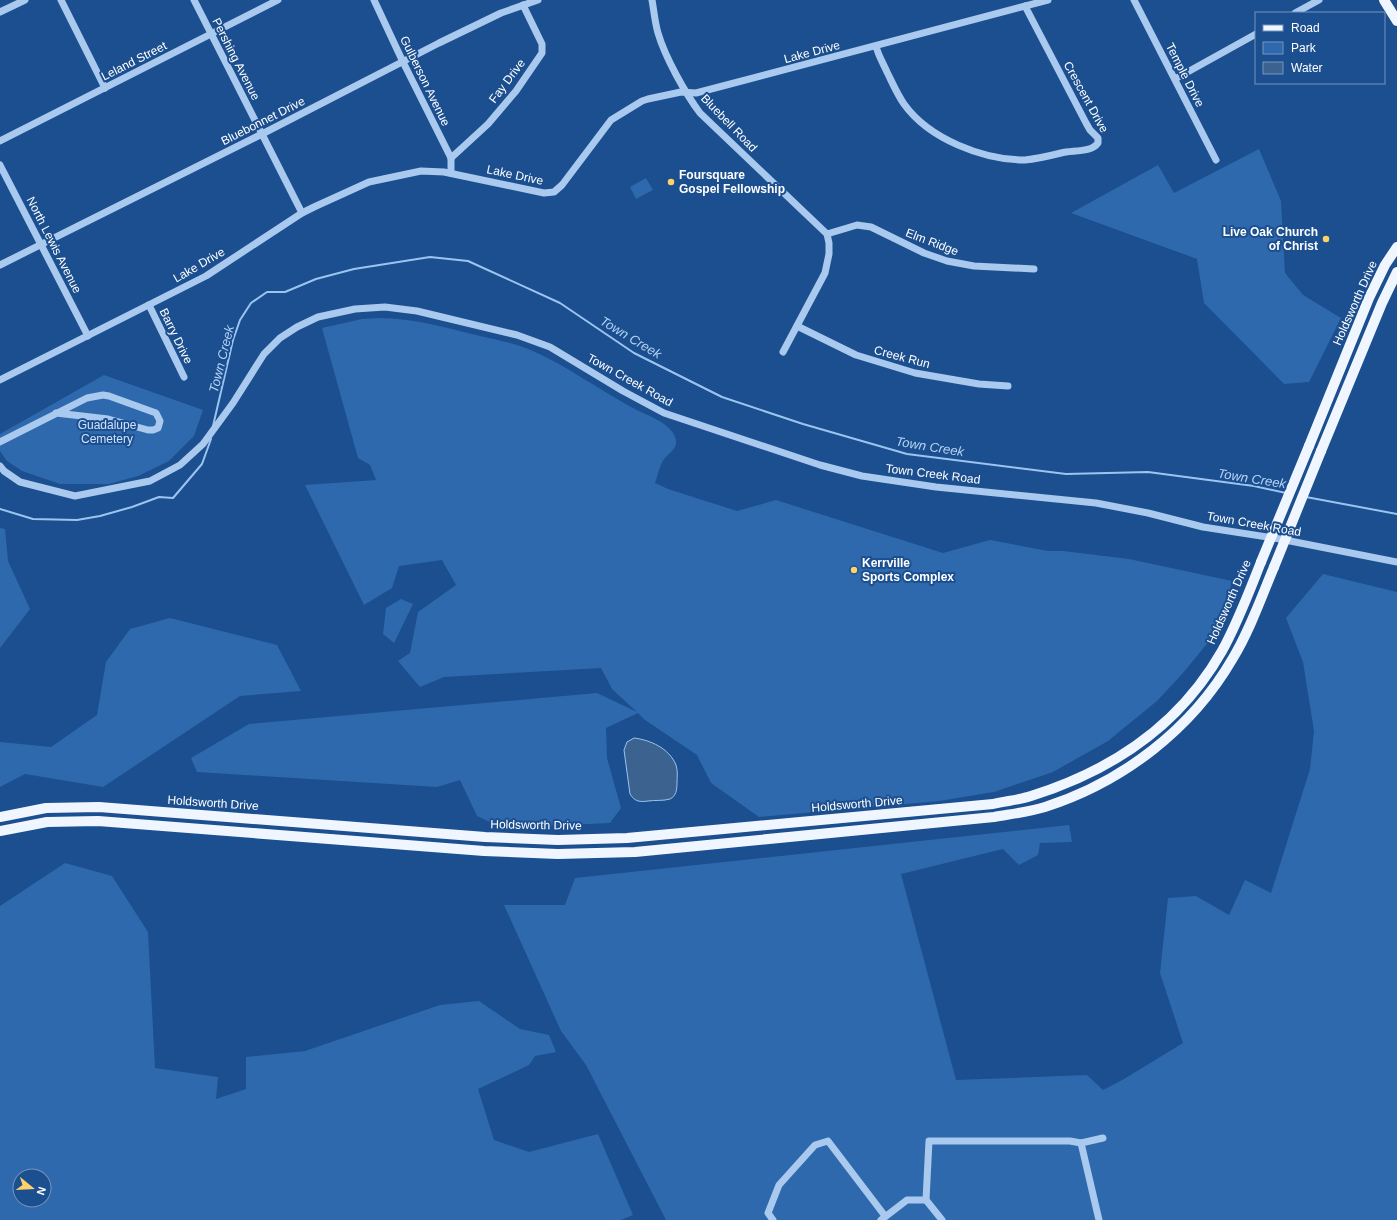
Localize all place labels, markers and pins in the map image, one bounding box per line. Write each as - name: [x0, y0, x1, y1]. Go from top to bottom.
- place label: Foursquare Gospel Fellowship: [679, 168, 785, 196]
- marker: Foursquare Gospel Fellowship: [666, 177, 676, 187]
- place label: Live Oak Church of Christ: [1223, 225, 1318, 253]
- marker: Live Oak Church of Christ: [1321, 234, 1331, 244]
- place label: Kerrville Sports Complex: [862, 556, 954, 584]
- marker: Kerrville Sports Complex: [849, 565, 859, 575]

